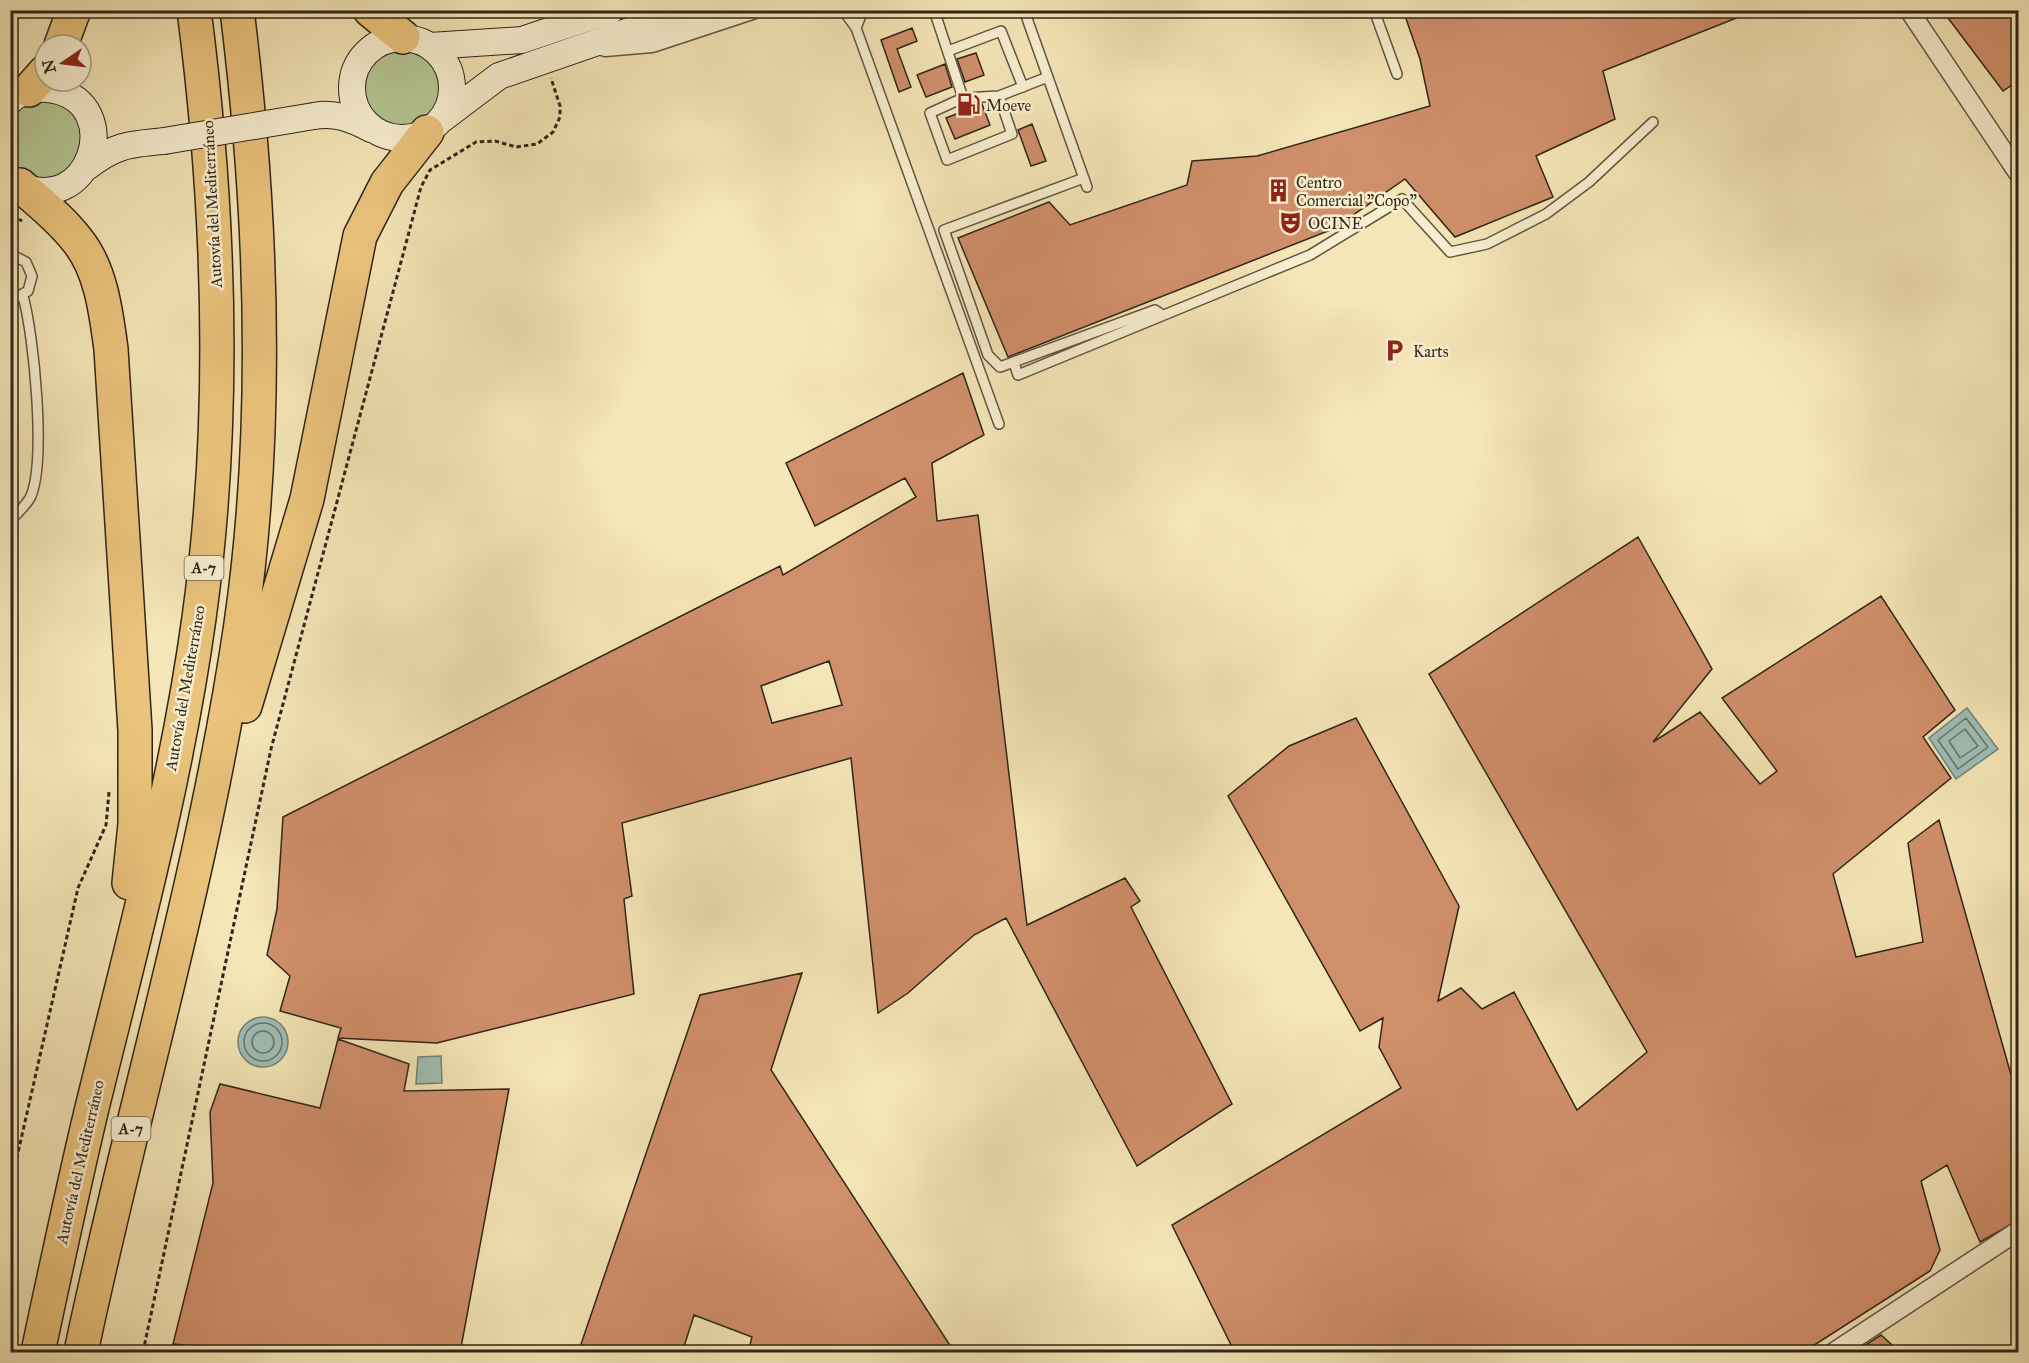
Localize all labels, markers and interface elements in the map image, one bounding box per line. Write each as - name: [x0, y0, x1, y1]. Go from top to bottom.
- north arrow: [33, 33, 93, 93]
- text: N: [38, 57, 60, 75]
- fuel station icon: Moeve: [955, 92, 981, 118]
- place label: Moeve: [986, 96, 1032, 115]
- street label: Autovía del Mediterráneo: [198, 120, 226, 289]
- place label: Centro Comercial "Copo": [1296, 173, 1417, 210]
- building icon: Centro Comercial "Copo": [1265, 178, 1291, 204]
- theatre icon: OCINE: [1277, 210, 1303, 236]
- place label: OCINE: [1308, 214, 1363, 233]
- parking icon: Karts: [1382, 338, 1408, 364]
- place label: Karts: [1413, 342, 1449, 361]
- road number: A-7: [184, 556, 224, 580]
- street label: Autovía del Mediterráneo: [161, 604, 209, 773]
- street label: Autovía del Mediterráneo: [52, 1078, 108, 1247]
- road number: A-7: [112, 1117, 150, 1141]

